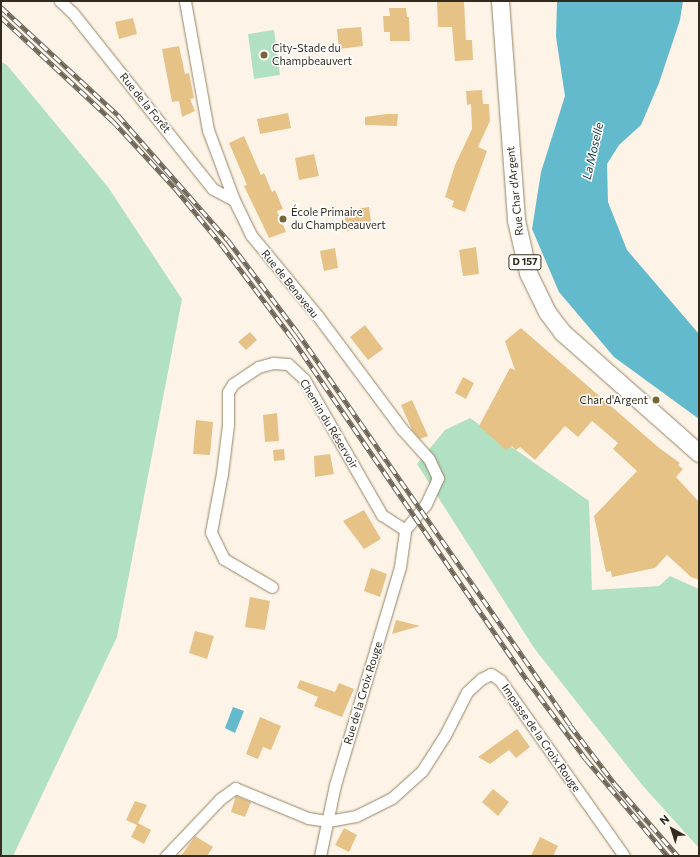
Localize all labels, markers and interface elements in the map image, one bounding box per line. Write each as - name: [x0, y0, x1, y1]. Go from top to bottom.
- place label: City-Stade du Champbeauvert: [272, 42, 352, 68]
- marker: City-Stade du Champbeauvert: [259, 50, 269, 60]
- street label: Rue de la Forêt: [117, 70, 173, 136]
- water label: La Moselle: [579, 121, 607, 181]
- street label: Rue Char d'Argent: [504, 146, 526, 236]
- place label: École Primaire du Champbeauvert: [291, 206, 386, 232]
- marker: École Primaire du Champbeauvert: [278, 214, 288, 224]
- street label: Rue de Benaveau: [259, 247, 321, 321]
- road number: D 157: [508, 254, 542, 270]
- street label: Chemin du Réservoir: [297, 377, 361, 471]
- place label: Char d'Argent: [579, 393, 648, 407]
- marker: Char d'Argent: [651, 395, 661, 405]
- street label: Rue de la Croix Rouge: [341, 640, 385, 746]
- street label: Impasse de la Croix Rouge: [499, 682, 583, 794]
- north arrow: [652, 809, 692, 849]
- text: N: [657, 812, 671, 827]

